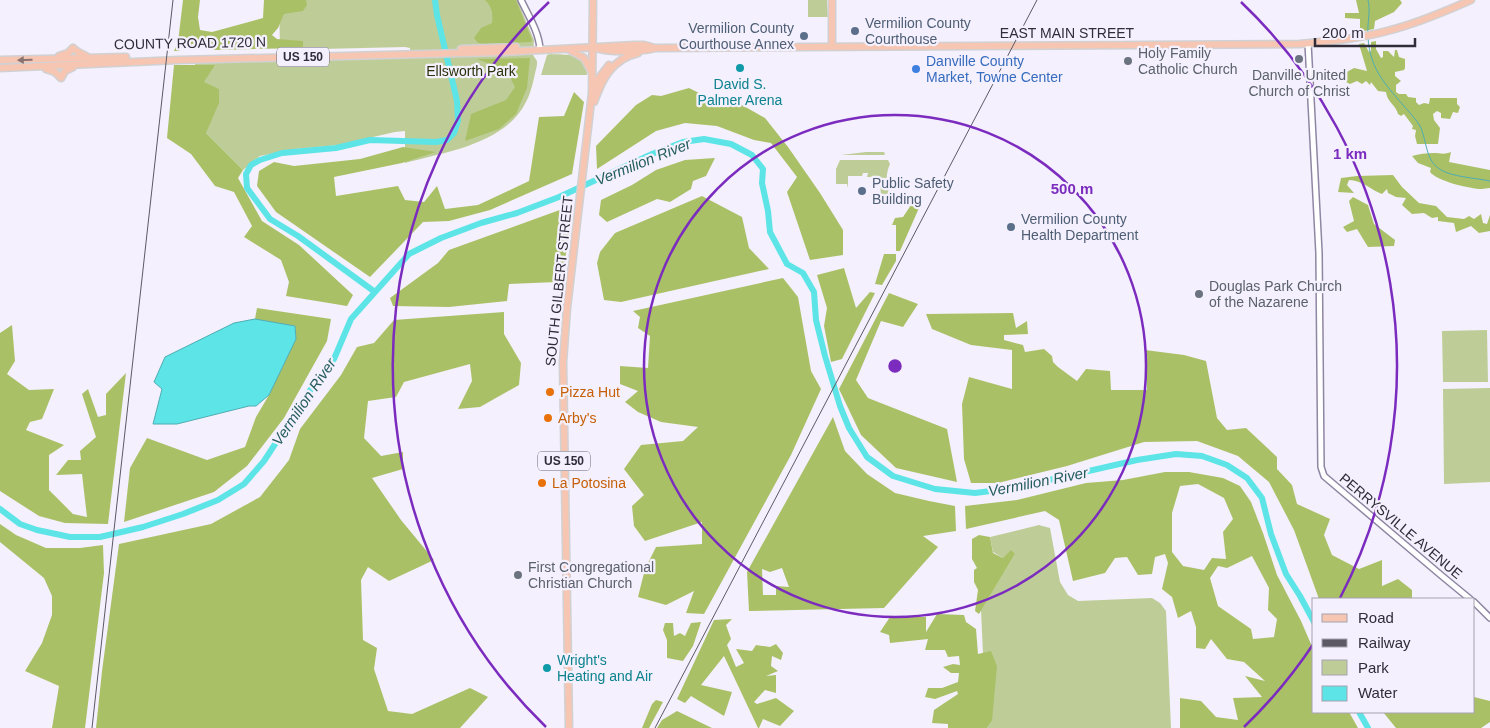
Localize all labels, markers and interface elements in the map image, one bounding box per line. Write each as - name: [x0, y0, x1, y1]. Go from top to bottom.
- place label: Vermilion County Courthouse: [865, 15, 971, 47]
- scale bar: [1315, 15, 1415, 47]
- place label: Vermilion County Courthouse Annex: [679, 20, 794, 52]
- text: 200 m: [1322, 24, 1364, 41]
- marker: Vermilion County Courthouse: [849, 25, 861, 37]
- street label: EAST MAIN STREET: [1000, 25, 1135, 41]
- marker: Vermilion County Courthouse Annex: [798, 30, 810, 42]
- street label: COUNTY ROAD 1720 N: [114, 34, 266, 52]
- place label: Holy Family Catholic Church: [1138, 45, 1238, 77]
- road number: US 150: [277, 48, 329, 66]
- place label: Danville County Market, Towne Center: [926, 53, 1063, 85]
- marker: Danville United Church of Christ: [1293, 53, 1305, 65]
- marker: Holy Family Catholic Church: [1122, 55, 1134, 67]
- one-way arrow: [17, 56, 33, 64]
- marker: David S. Palmer Arena: [734, 62, 746, 74]
- park label: Ellsworth Park: [426, 63, 517, 79]
- marker: Danville County Market, Towne Center: [910, 63, 922, 75]
- place label: Danville United Church of Christ: [1248, 67, 1350, 99]
- place label: David S. Palmer Arena: [698, 76, 783, 108]
- water label: Vermilion River: [593, 134, 694, 188]
- text: 1 km: [1333, 145, 1367, 162]
- place label: Public Safety Building: [872, 175, 954, 207]
- text: 500 m: [1051, 180, 1093, 197]
- marker: Public Safety Building: [856, 185, 868, 197]
- street label: SOUTH GILBERT STREET: [542, 194, 576, 367]
- place label: Vermilion County Health Department: [1021, 211, 1139, 243]
- marker: Vermilion County Health Department: [1005, 221, 1017, 233]
- place label: Douglas Park Church of the Nazarene: [1209, 278, 1342, 310]
- marker: Douglas Park Church of the Nazarene: [1193, 288, 1205, 300]
- water label: Vermilion River: [268, 354, 339, 448]
- centre of rings: [886, 357, 904, 375]
- place label: Pizza Hut: [560, 384, 620, 400]
- marker: Pizza Hut: [544, 386, 556, 398]
- place label: Arby's: [558, 410, 596, 426]
- marker: Arby's: [542, 412, 554, 424]
- road number: US 150: [538, 452, 590, 471]
- water label: Vermilion River: [987, 463, 1090, 500]
- street label: PERRYSVILLE AVENUE: [1336, 470, 1466, 582]
- place label: La Potosina: [552, 475, 626, 491]
- marker: La Potosina: [536, 477, 548, 489]
- place label: First Congregational Christian Church: [528, 559, 654, 591]
- marker: First Congregational Christian Church: [512, 569, 524, 581]
- legend: [1312, 598, 1475, 713]
- text: Road: [1358, 609, 1394, 626]
- text: Railway: [1358, 634, 1411, 651]
- place label: Wright's Heating and Air: [557, 652, 653, 684]
- text: Park: [1358, 659, 1389, 676]
- marker: Wright's Heating and Air: [541, 662, 553, 674]
- text: Water: [1358, 684, 1397, 701]

